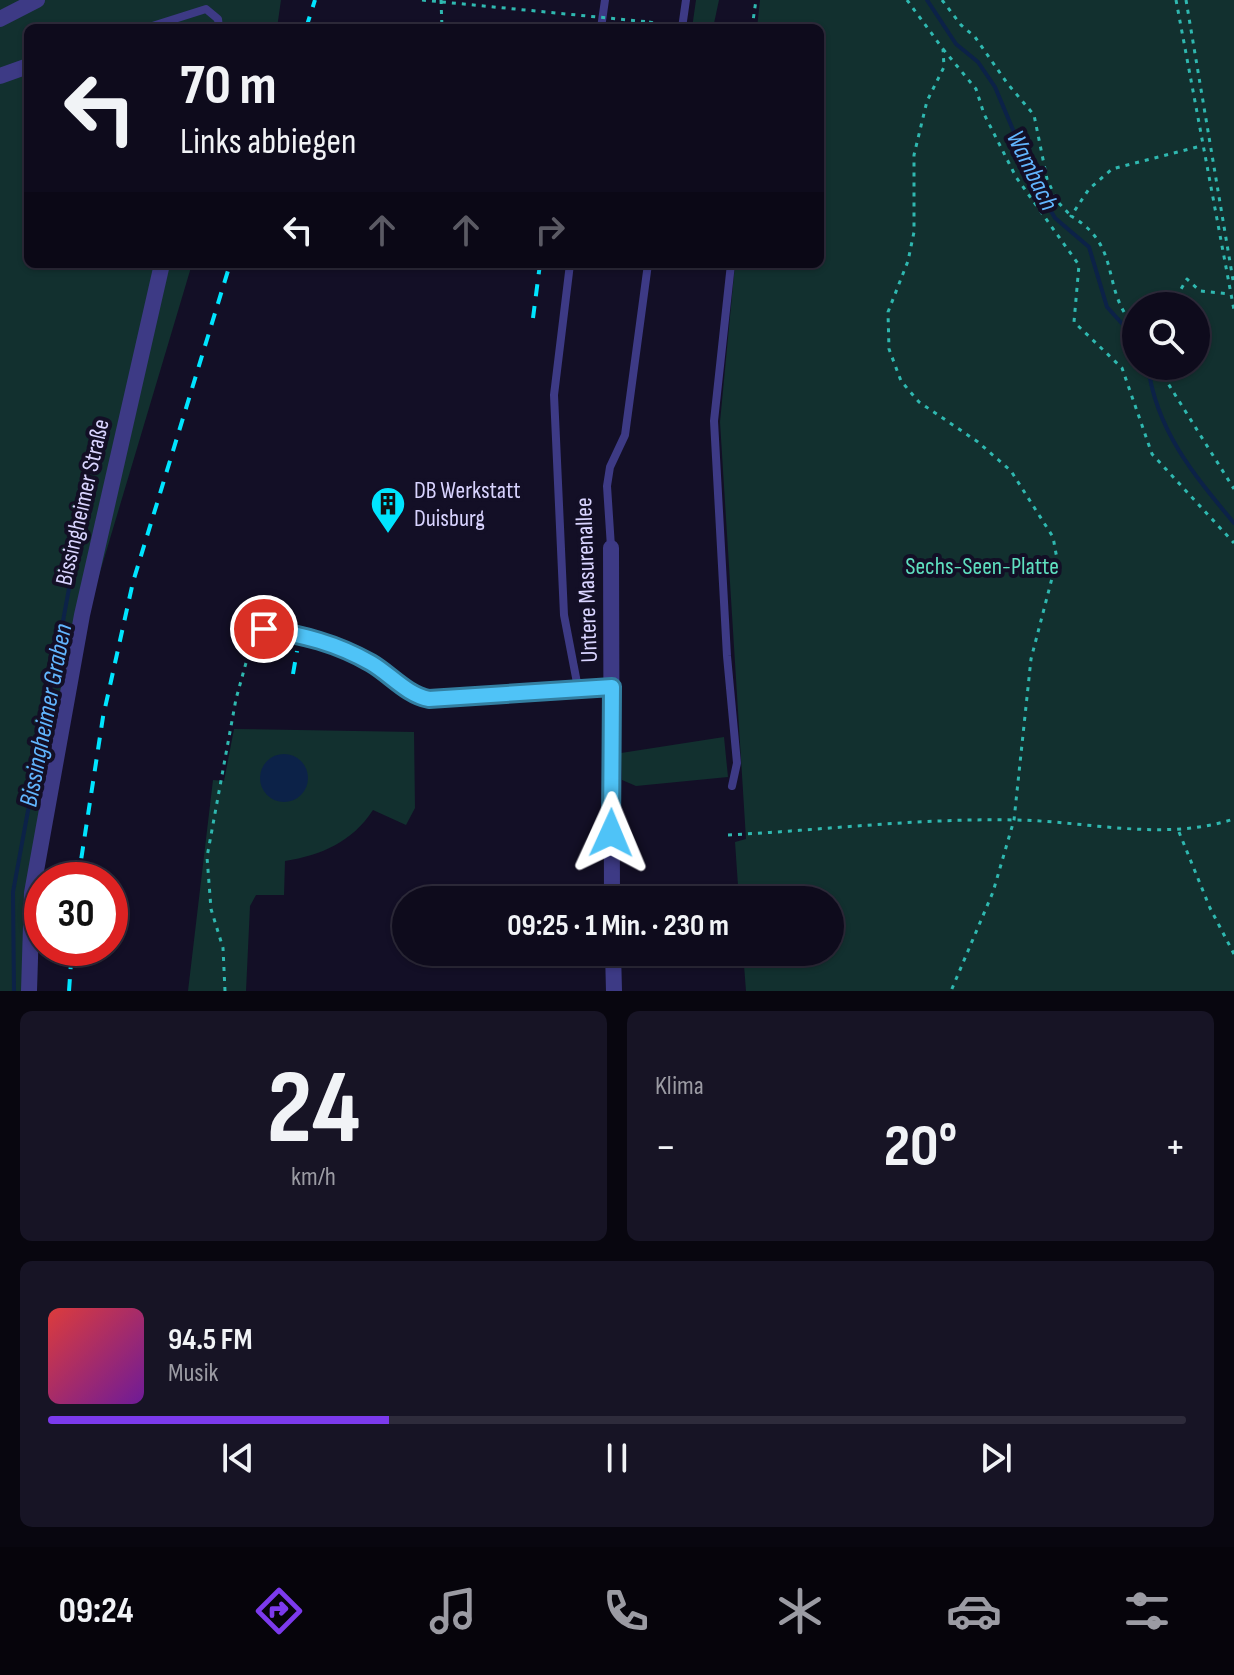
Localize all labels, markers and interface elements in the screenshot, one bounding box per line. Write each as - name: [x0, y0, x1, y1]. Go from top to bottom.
- text: 70 m: [180, 53, 277, 120]
- icon: left: [48, 56, 152, 160]
- text: Links abbiegen: [180, 121, 356, 164]
- water label: Wambach: [999, 126, 1064, 216]
- icon: left: [276, 208, 320, 252]
- icon: ahead: [360, 208, 404, 252]
- icon: ahead: [444, 208, 488, 252]
- icon: right: [528, 208, 572, 252]
- map controls: [1122, 292, 1210, 380]
- button: search: [1122, 292, 1210, 380]
- street label: Bissingheimer Straße: [49, 416, 116, 588]
- place label: DB Werkstatt Duisburg: [414, 476, 521, 533]
- building icon: DB Werkstatt Duisburg: [369, 485, 407, 535]
- street label: Untere Masurenallee: [569, 497, 604, 663]
- park label: Sechs-Seen-Platte: [905, 552, 1059, 581]
- pin: [230, 595, 298, 663]
- icon: arrive: [242, 607, 286, 651]
- water label: Bissingheimer Graben: [14, 621, 79, 809]
- position arrow: [569, 791, 653, 875]
- speed limit sign: 30: [24, 862, 128, 966]
- text: 09:25 · 1 Min. · 230 m: [507, 908, 729, 944]
- text: 24: [267, 1047, 360, 1172]
- text: Klima: [655, 1071, 704, 1102]
- text: 20°: [884, 1111, 957, 1183]
- text: −: [655, 1121, 677, 1174]
- text: +: [1164, 1121, 1186, 1174]
- text: km/h: [291, 1162, 336, 1193]
- text: 94.5 FM: [168, 1322, 252, 1358]
- text: Musik: [168, 1358, 218, 1389]
- icon: previous: [216, 1436, 260, 1480]
- icon: pause: [595, 1436, 639, 1480]
- icon: next: [974, 1436, 1018, 1480]
- icon: directions: [251, 1583, 307, 1639]
- icon: music: [425, 1583, 481, 1639]
- icon: phone: [598, 1583, 654, 1639]
- icon: climate: [772, 1583, 828, 1639]
- icon: car: [946, 1583, 1002, 1639]
- icon: filters: [1119, 1583, 1175, 1639]
- text: 09:24: [59, 1590, 133, 1633]

